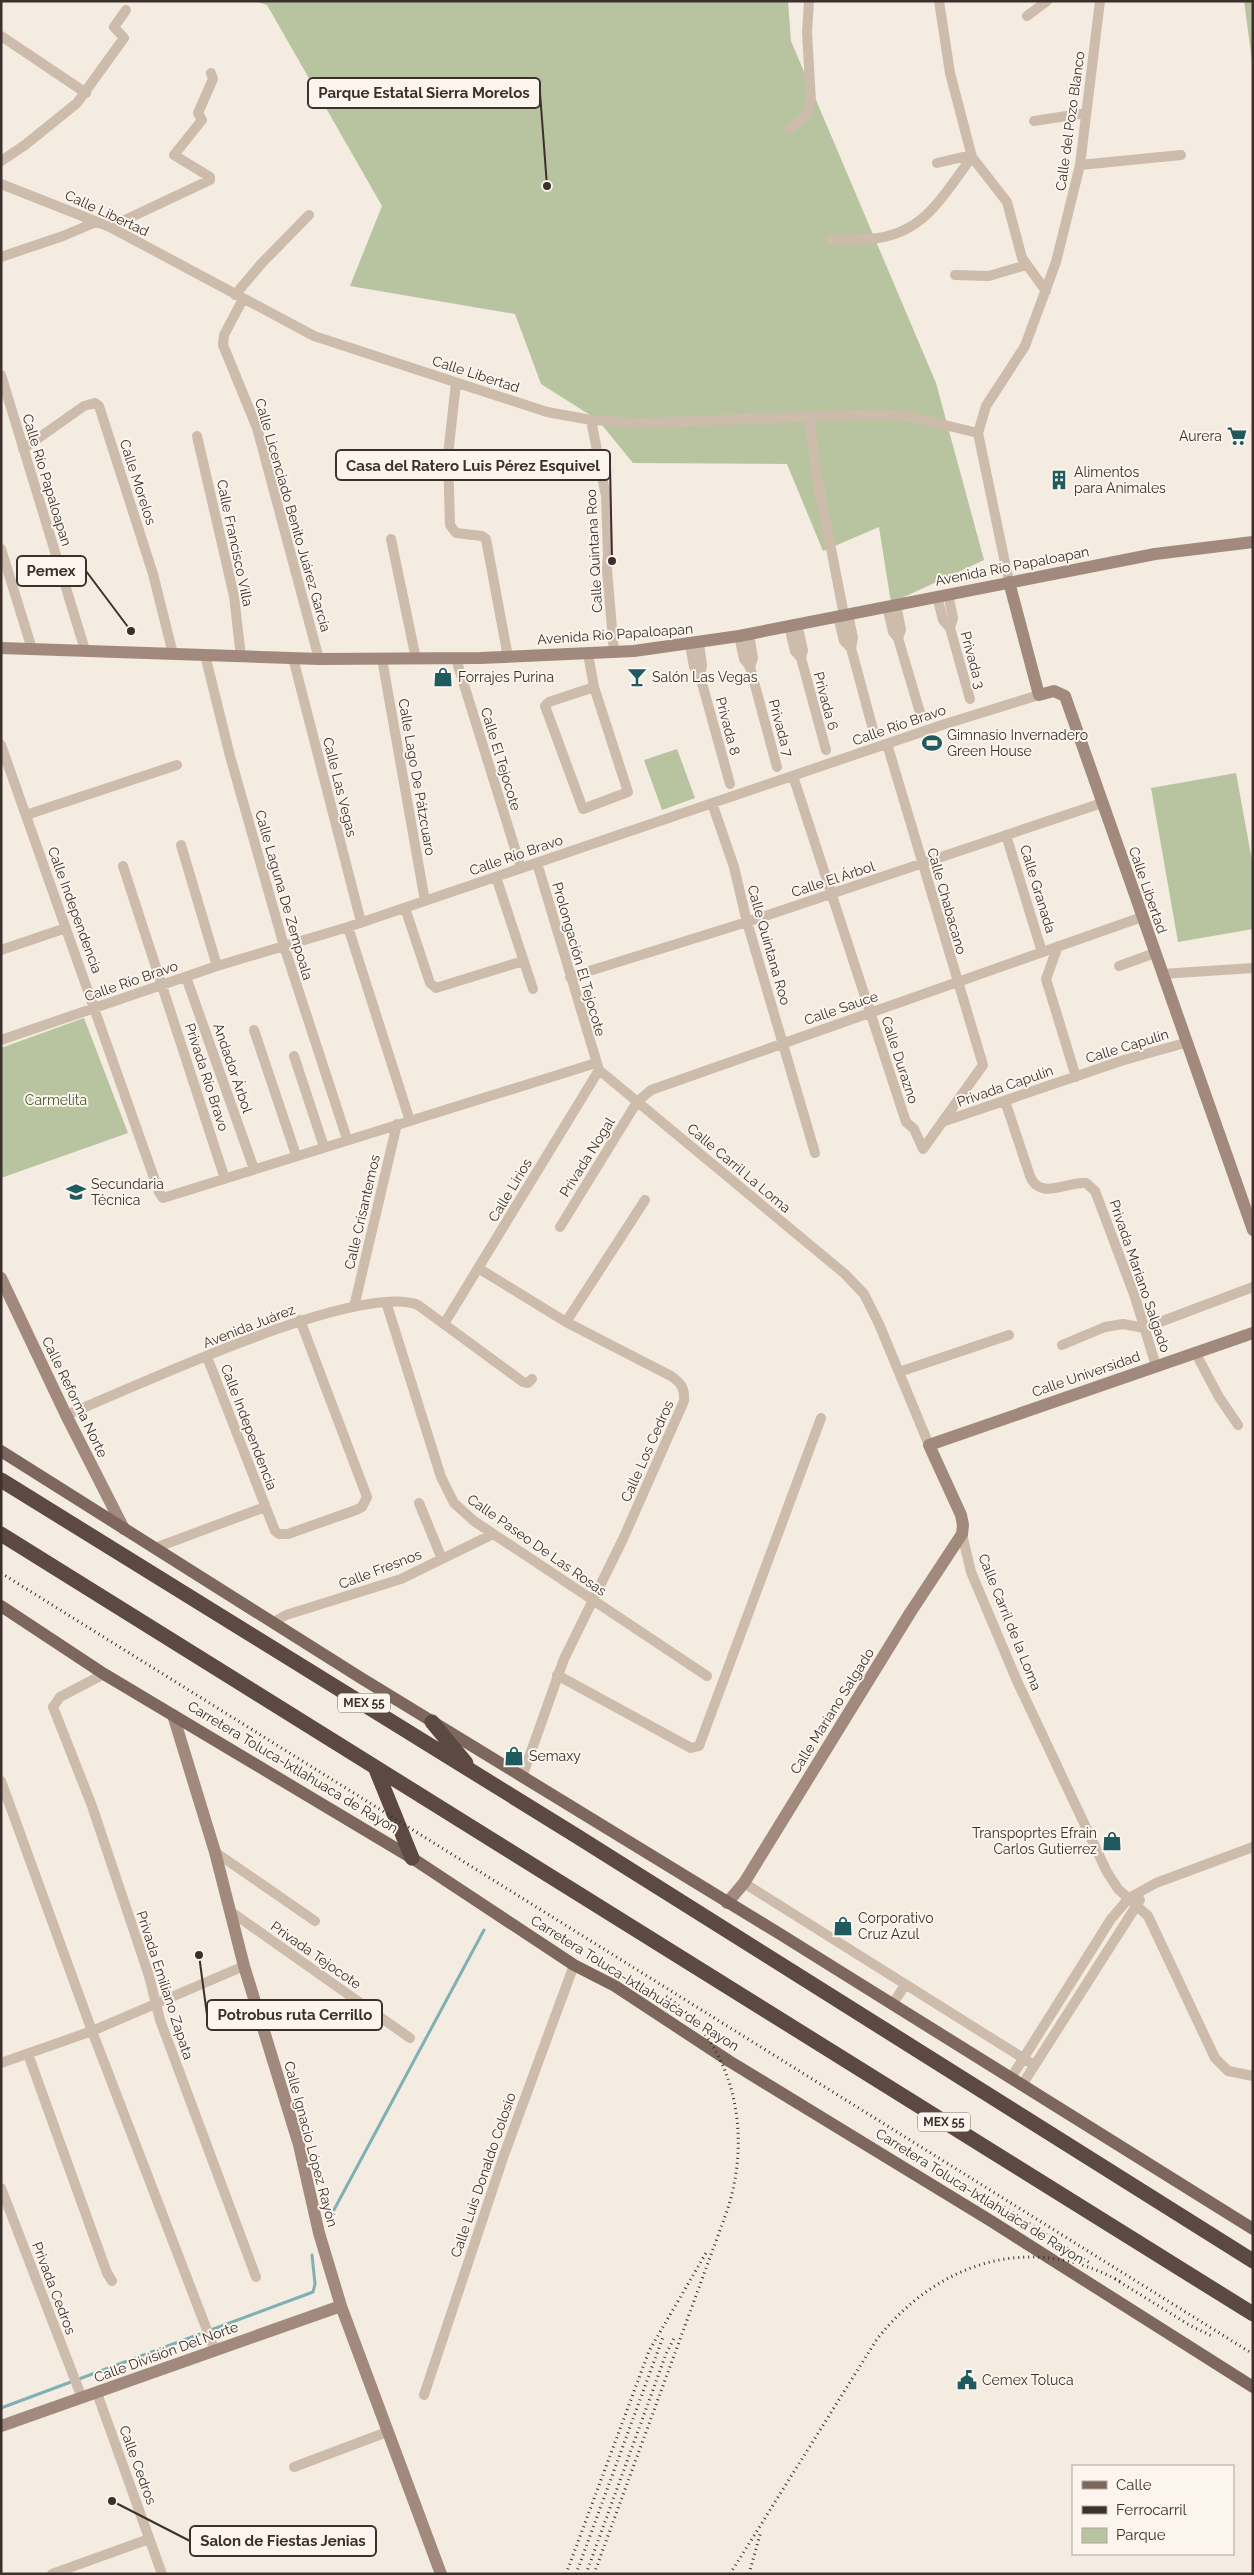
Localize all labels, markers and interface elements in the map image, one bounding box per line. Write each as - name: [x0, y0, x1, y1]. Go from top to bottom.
- street label: Calle del Pozo Blanco: [1052, 50, 1088, 192]
- callout: Parque Estatal Sierra Morelos: [308, 78, 540, 108]
- text: Parque Estatal Sierra Morelos: [318, 84, 530, 102]
- street label: Calle Libertad: [63, 187, 151, 239]
- street label: Calle Libertad: [430, 352, 522, 396]
- street label: Calle Licenciado Benito Juárez García: [252, 396, 334, 634]
- street label: Calle Río Papaloapan: [19, 412, 75, 548]
- supermarket icon: Aurera: [1226, 425, 1248, 447]
- place label: Aurera: [1179, 428, 1222, 444]
- street label: Calle Morelos: [117, 437, 159, 527]
- callout: Casa del Ratero Luis Pérez Esquivel: [336, 450, 610, 480]
- text: Casa del Ratero Luis Pérez Esquivel: [346, 457, 600, 475]
- place label: Alimentos para Animales: [1074, 464, 1166, 496]
- building icon: Alimentos para Animales: [1048, 469, 1070, 491]
- street label: Calle Francisco Villa: [214, 478, 256, 608]
- street label: Calle Quintana Roo: [583, 489, 605, 613]
- street label: Avenida Río Papaloapan: [934, 543, 1090, 589]
- callout: Pemex: [17, 556, 86, 586]
- text: Pemex: [27, 562, 75, 580]
- street label: Avenida Río Papaloapan: [536, 621, 694, 647]
- street label: Privada 3: [958, 629, 988, 691]
- shop icon: Forrajes Purina: [432, 666, 454, 688]
- bar icon: Salón Las Vegas: [626, 666, 648, 688]
- place label: Forrajes Purina: [458, 669, 554, 685]
- place label: Salón Las Vegas: [652, 669, 758, 685]
- street label: Privada 6: [811, 670, 841, 732]
- street label: Privada 8: [713, 695, 743, 757]
- street label: Calle Lago De Pátzcuaro: [395, 697, 439, 857]
- street label: Privada 7: [766, 697, 796, 759]
- street label: Calle Río Bravo: [850, 702, 948, 748]
- street label: Calle El Tejocote: [478, 705, 524, 813]
- place label: Gimnasio Invernadero Green House: [947, 727, 1088, 759]
- sports icon: Gimnasio Invernadero Green House: [921, 732, 943, 754]
- street label: Calle Las Vegas: [320, 736, 360, 839]
- street label: Calle Laguna De Zempoala: [252, 808, 316, 982]
- street label: Calle Río Bravo: [467, 832, 565, 878]
- street label: Calle Granada: [1017, 843, 1059, 935]
- street label: Calle Independencia: [45, 844, 105, 976]
- street label: Calle Libertad: [1126, 845, 1170, 935]
- street label: Calle Chabacano: [924, 846, 970, 956]
- street label: Calle El Árbol: [789, 857, 877, 900]
- street label: Prolongación El Tejocote: [549, 880, 609, 1038]
- street label: Calle Quintana Roo: [744, 883, 794, 1007]
- street label: Calle Río Bravo: [82, 958, 180, 1004]
- street label: Calle Sauce: [802, 988, 880, 1028]
- street label: Calle Durazno: [878, 1014, 922, 1106]
- street label: Privada Río Bravo: [182, 1021, 232, 1133]
- street label: Andador Árbol: [210, 1021, 257, 1115]
- street label: Calle Capulín: [1084, 1026, 1170, 1066]
- street label: Privada Capulín: [955, 1062, 1055, 1110]
- park label: Carmelita: [25, 1092, 87, 1108]
- street label: Privada Nogal: [556, 1114, 618, 1200]
- street label: Calle Carril La Loma: [684, 1120, 794, 1216]
- street label: Calle Crisantemos: [341, 1153, 383, 1271]
- street label: Calle Lirios: [485, 1155, 535, 1225]
- place label: Secundaria Técnica: [91, 1176, 164, 1208]
- school or university icon: Secundaria Técnica: [65, 1181, 87, 1203]
- street label: Privada Mariano Salgado: [1106, 1198, 1174, 1354]
- street label: Avenida Juárez: [201, 1301, 297, 1351]
- street label: Calle Reforma Norte: [39, 1334, 111, 1460]
- street label: Calle Universidad: [1030, 1348, 1142, 1400]
- street label: Calle Independencia: [218, 1362, 280, 1492]
- street label: Calle Los Cedros: [617, 1397, 677, 1504]
- street label: Calle Paseo De Las Rosas: [464, 1491, 610, 1599]
- street label: Calle Fresnos: [336, 1546, 424, 1592]
- street label: Calle Carril de la Loma: [975, 1551, 1045, 1693]
- street label: Calle Mariano Salgado: [787, 1645, 877, 1777]
- road number: MEX 55: [338, 1694, 390, 1712]
- street label: Carretera Toluca-Ixtlahuaca de Rayon: [185, 1698, 401, 1836]
- shop icon: Semaxy: [503, 1745, 525, 1767]
- place label: Semaxy: [529, 1748, 581, 1764]
- place label: Transpoprtes Efrain Carlos Gutierrez: [972, 1825, 1097, 1857]
- shop icon: Transpoprtes Efrain Carlos Gutierrez: [1101, 1830, 1123, 1852]
- street label: Privada Emiliano Zapata: [133, 1909, 197, 2061]
- place label: Corporativo Cruz Azul: [858, 1910, 934, 1942]
- street label: Carretera Toluca-Ixtlahuaca de Rayon: [528, 1912, 742, 2054]
- shop icon: Corporativo Cruz Azul: [832, 1915, 854, 1937]
- street label: Privada Tejocote: [268, 1918, 364, 1992]
- callout: Potrobus ruta Cerrillo: [207, 2000, 382, 2030]
- text: Potrobus ruta Cerrillo: [218, 2006, 372, 2024]
- street label: Calle Ignacio López Rayón: [281, 2059, 341, 2229]
- street label: Calle Luis Donaldo Colosio: [447, 2090, 519, 2260]
- road number: MEX 55: [918, 2112, 970, 2132]
- street label: Carretera Toluca-Ixtlahuaca de Rayon: [873, 2125, 1087, 2267]
- street label: Privada Cedros: [29, 2239, 79, 2337]
- street label: Calle División Del Norte: [92, 2318, 240, 2386]
- public building icon: Cemex Toluca: [956, 2369, 978, 2391]
- place label: Cemex Toluca: [982, 2372, 1074, 2388]
- street label: Calle Cedros: [116, 2423, 160, 2507]
- legend: [1072, 2465, 1234, 2555]
- text: Calle: [1116, 2476, 1152, 2494]
- text: Ferrocarril: [1116, 2501, 1188, 2519]
- callout: Salon de Fiestas Jenias: [190, 2526, 376, 2556]
- text: Parque: [1116, 2526, 1166, 2544]
- text: Salon de Fiestas Jenias: [200, 2532, 366, 2550]

